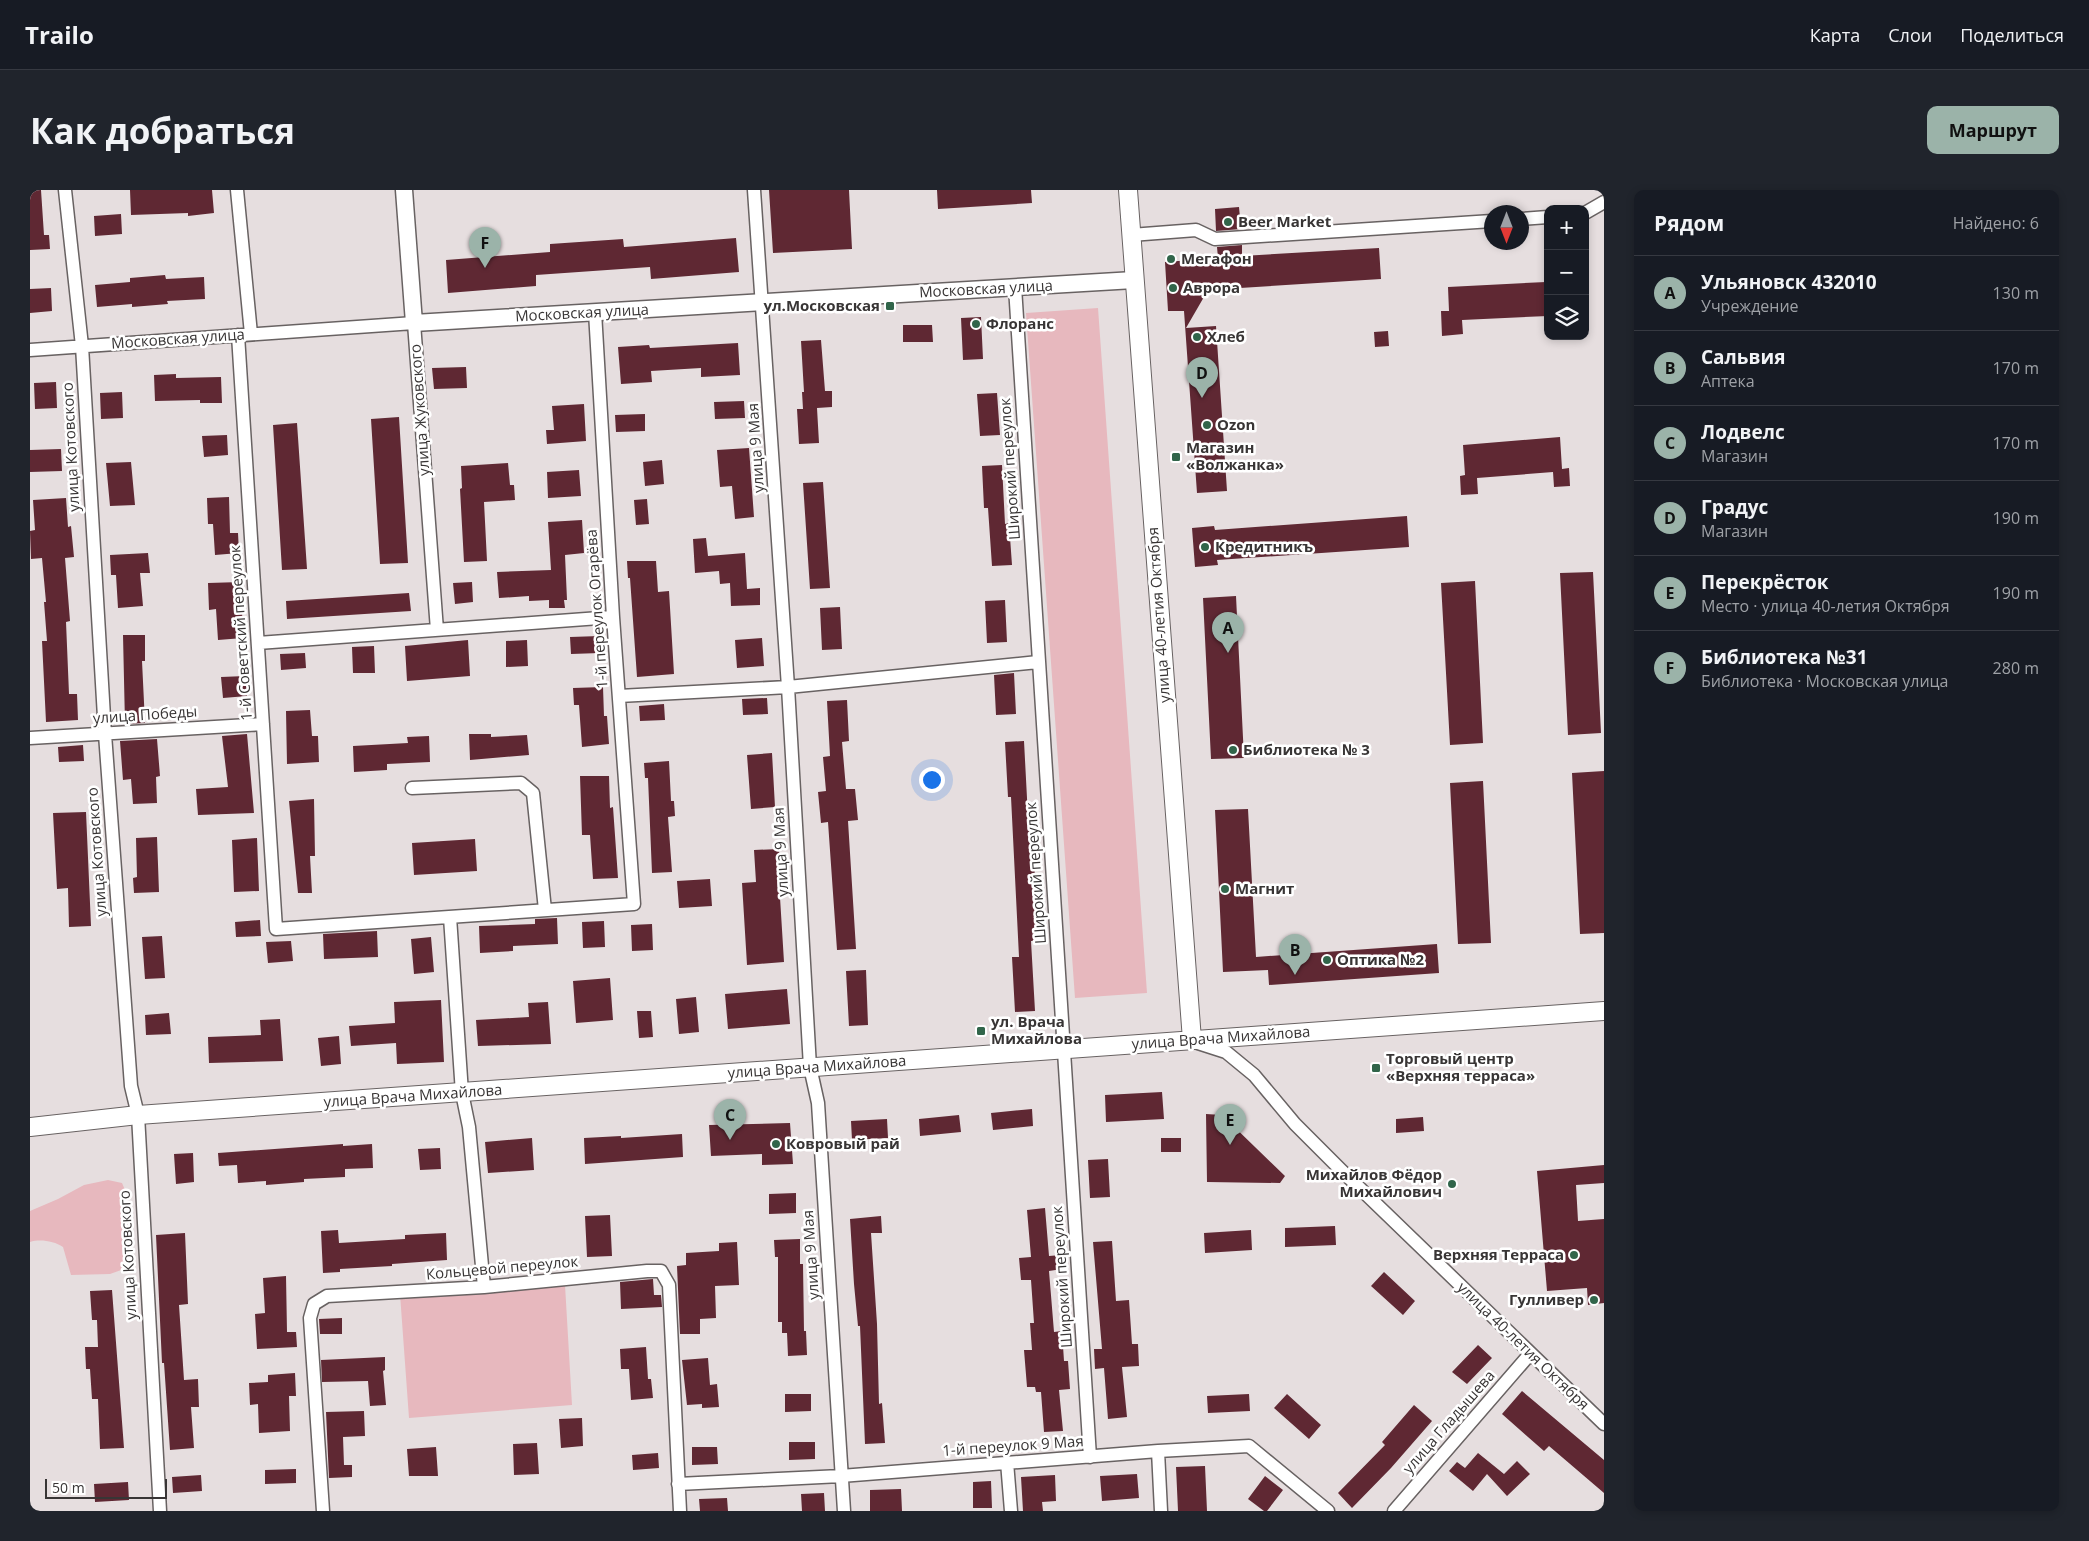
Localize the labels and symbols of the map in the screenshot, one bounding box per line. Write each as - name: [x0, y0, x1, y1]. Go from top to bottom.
- north arrow: [1484, 205, 1529, 250]
- place label: Beer Market: [1238, 211, 1332, 231]
- marker: Beer Market: [1222, 216, 1234, 228]
- pin: F: [469, 227, 501, 268]
- place label: Мегафон: [1181, 248, 1252, 268]
- marker: Мегафон: [1165, 253, 1177, 265]
- street label: Московская улица: [919, 275, 1053, 301]
- place label: Аврора: [1183, 277, 1240, 297]
- marker: Аврора: [1167, 282, 1179, 294]
- place label: ул.Московская: [763, 295, 880, 315]
- street label: Московская улица: [515, 299, 649, 325]
- marker: ул.Московская: [884, 300, 896, 312]
- place label: Флоранс: [986, 313, 1054, 333]
- marker: Флоранс: [970, 318, 982, 330]
- street label: Московская улица: [110, 323, 245, 353]
- place label: Хлеб: [1207, 326, 1245, 346]
- marker: Хлеб: [1191, 331, 1203, 343]
- street label: улица Жуковского: [404, 343, 434, 477]
- pin: D: [1186, 357, 1218, 398]
- street label: улица Котовского: [57, 382, 83, 512]
- street label: Широкий переулок: [994, 397, 1024, 541]
- street label: улица 9 Мая: [742, 403, 768, 494]
- place label: Ozon: [1217, 414, 1255, 434]
- marker: Ozon: [1201, 419, 1213, 431]
- place label: Магазин «Волжанка»: [1186, 437, 1284, 474]
- marker: Магазин «Волжанка»: [1170, 451, 1182, 463]
- street label: улица 40-летия Октября: [1142, 526, 1174, 704]
- street label: 1-й переулок Огарёва: [580, 529, 612, 690]
- place label: Кредитникъ: [1215, 536, 1314, 556]
- marker: Кредитникъ: [1199, 541, 1211, 553]
- street label: 1-й Советский переулок: [224, 545, 256, 721]
- pin: A: [1212, 612, 1244, 653]
- street label: улица Победы: [92, 700, 198, 728]
- place label: Библиотека № 3: [1243, 739, 1370, 759]
- marker: Библиотека № 3: [1227, 744, 1239, 756]
- your location: [919, 767, 945, 793]
- street label: улица Котовского: [82, 787, 110, 917]
- street label: Широкий переулок: [1020, 801, 1050, 945]
- street label: улица 9 Мая: [768, 807, 792, 897]
- place label: Магнит: [1235, 878, 1294, 898]
- marker: Магнит: [1219, 883, 1231, 895]
- pin: B: [1279, 934, 1311, 975]
- place label: Оптика №2: [1337, 949, 1424, 969]
- marker: Оптика №2: [1321, 954, 1333, 966]
- place label: ул. Врача Михайлова: [991, 1011, 1082, 1048]
- street label: улица Врача Михайлова: [1131, 1021, 1311, 1053]
- marker: ул. Врача Михайлова: [975, 1025, 987, 1037]
- place label: Торговый центр «Верхняя терраса»: [1386, 1048, 1535, 1085]
- street label: улица Врача Михайлова: [727, 1050, 907, 1082]
- marker: Торговый центр «Верхняя терраса»: [1370, 1062, 1382, 1074]
- street label: улица Врача Михайлова: [323, 1079, 503, 1111]
- pin: C: [714, 1099, 746, 1140]
- pin: E: [1214, 1104, 1246, 1145]
- place label: Ковровый рай: [786, 1133, 900, 1153]
- marker: Ковровый рай: [770, 1138, 782, 1150]
- place label: Михайлов Фёдор Михайлович: [1306, 1164, 1442, 1201]
- marker: Михайлов Фёдор Михайлович: [1446, 1178, 1458, 1190]
- street label: улица Котовского: [114, 1190, 140, 1320]
- street label: Широкий переулок: [1046, 1205, 1076, 1349]
- street label: улица 9 Мая: [797, 1210, 823, 1301]
- place label: Верхняя Терраса: [1433, 1244, 1564, 1264]
- marker: Верхняя Терраса: [1568, 1249, 1580, 1261]
- street label: Кольцевой переулок: [425, 1250, 579, 1284]
- street label: улица 40-летия Октября: [1453, 1277, 1594, 1414]
- place label: Гулливер: [1509, 1289, 1584, 1309]
- marker: Гулливер: [1588, 1294, 1600, 1306]
- street label: улица Гладышева: [1398, 1365, 1499, 1477]
- street label: 1-й переулок 9 Мая: [942, 1430, 1084, 1460]
- scale bar: [45, 1476, 168, 1499]

